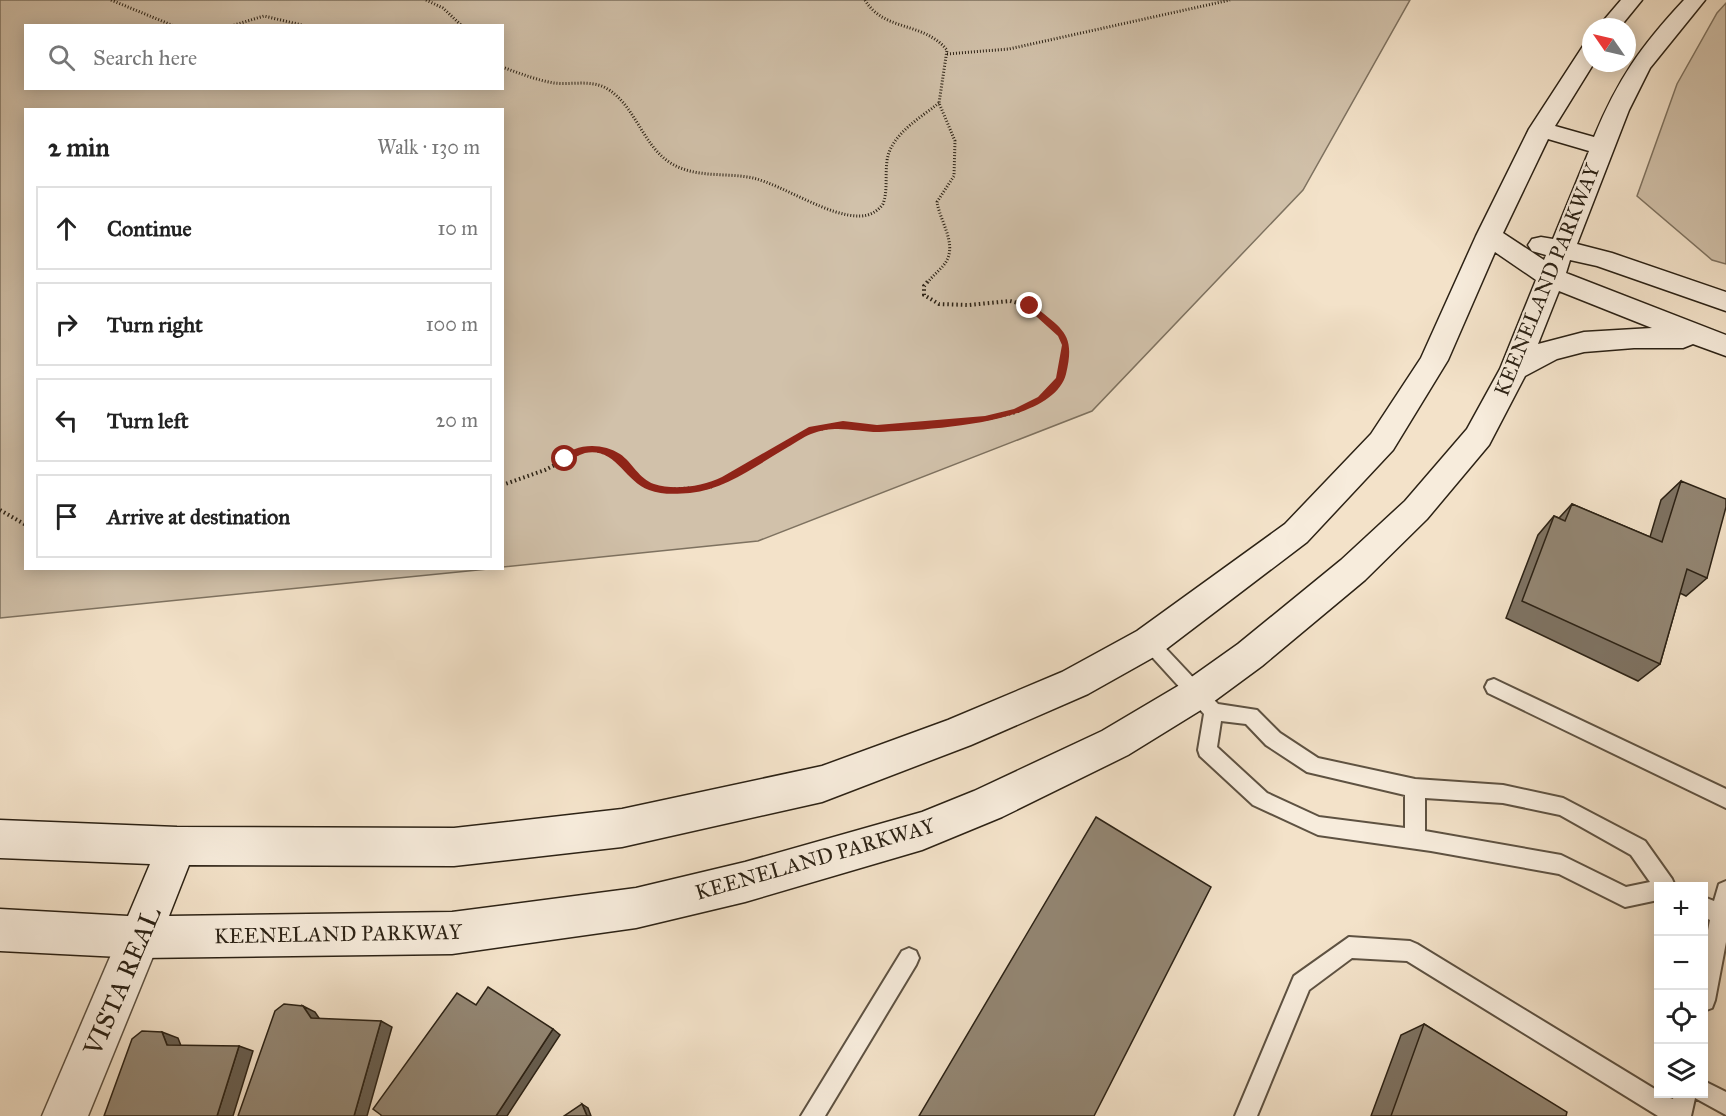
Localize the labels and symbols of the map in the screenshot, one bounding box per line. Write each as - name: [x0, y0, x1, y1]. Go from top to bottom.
- north arrow: [1582, 18, 1636, 72]
- street label: KEENELAND PARKWAY: [1489, 160, 1606, 400]
- route end: [1016, 292, 1042, 318]
- route start: [551, 445, 577, 471]
- street label: KEENELAND PARKWAY: [692, 812, 938, 906]
- street label: VISTA REAL: [76, 902, 168, 1061]
- street label: KEENELAND PARKWAY: [214, 919, 463, 949]

